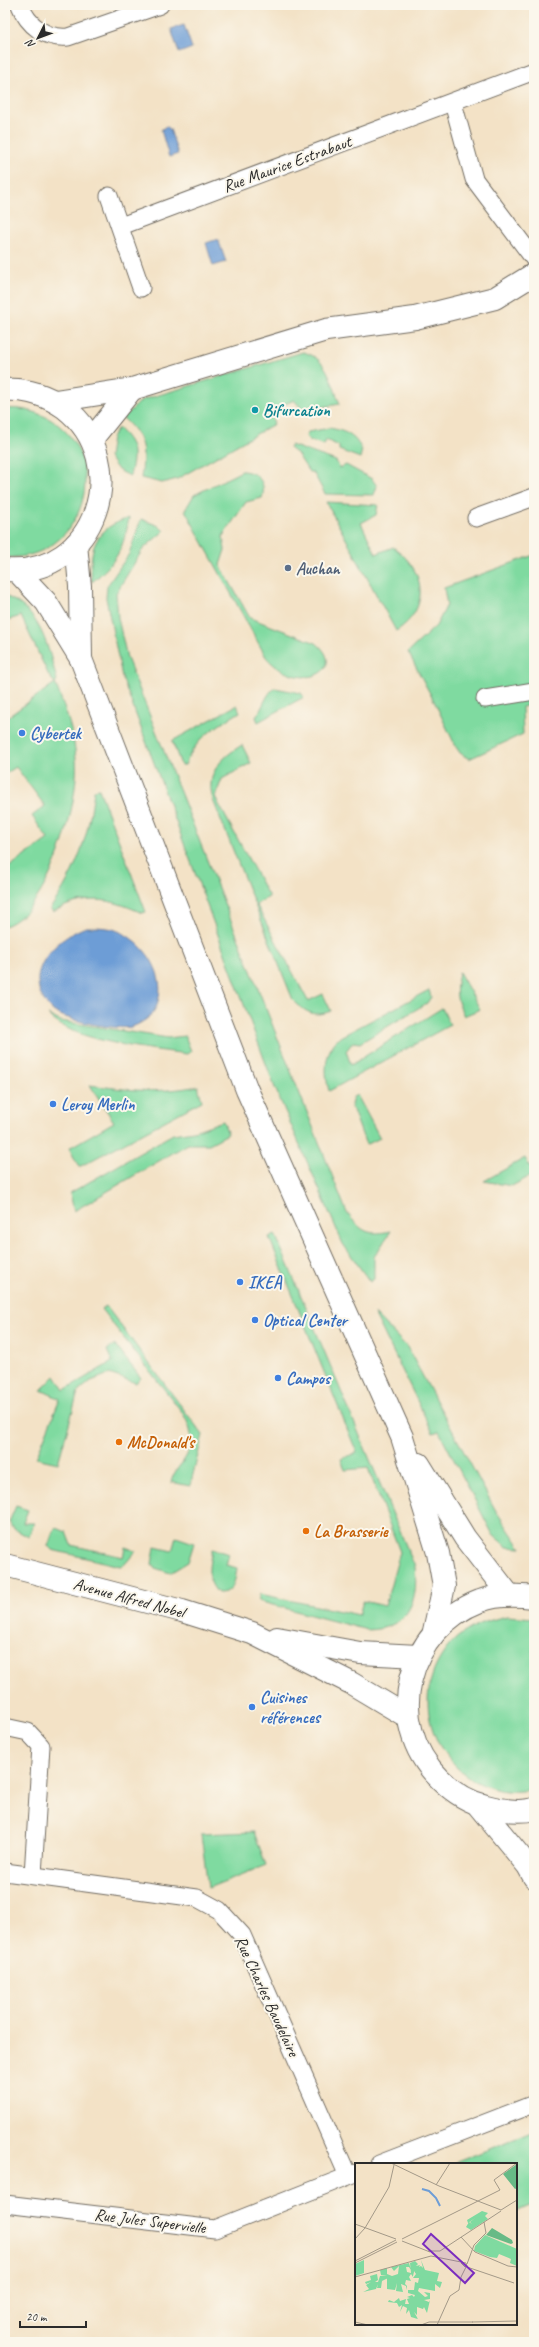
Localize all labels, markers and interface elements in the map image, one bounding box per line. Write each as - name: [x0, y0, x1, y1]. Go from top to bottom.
- north arrow: [18, 18, 58, 58]
- text: N: [22, 36, 38, 52]
- street label: Rue Maurice Estrabaut: [220, 130, 356, 197]
- place label: Bifurcation: [263, 400, 331, 421]
- marker: Bifurcation: [250, 405, 260, 415]
- place label: Auchan: [296, 558, 341, 579]
- marker: Auchan: [283, 563, 293, 573]
- place label: Cybertek: [30, 723, 83, 744]
- marker: Cybertek: [17, 728, 27, 738]
- place label: Leroy Merlin: [61, 1094, 136, 1115]
- marker: Leroy Merlin: [48, 1099, 58, 1109]
- place label: IKEA: [248, 1272, 283, 1293]
- marker: IKEA: [235, 1277, 245, 1287]
- place label: Optical Center: [263, 1310, 349, 1331]
- marker: Optical Center: [250, 1315, 260, 1325]
- place label: Campos: [286, 1368, 332, 1389]
- marker: Campos: [273, 1373, 283, 1383]
- place label: McDonald's: [127, 1432, 196, 1453]
- marker: McDonald's: [114, 1437, 124, 1447]
- place label: La Brasserie: [314, 1521, 389, 1542]
- marker: La Brasserie: [301, 1526, 311, 1536]
- street label: Avenue Alfred Nobel: [71, 1573, 190, 1624]
- place label: Cuisines références: [260, 1687, 322, 1728]
- marker: Cuisines références: [247, 1702, 257, 1712]
- street label: Rue Charles Baudelaire: [230, 1932, 305, 2061]
- inset map: [355, 2163, 517, 2325]
- street label: Rue Jules Supervielle: [93, 2204, 208, 2238]
- scale bar: [20, 2303, 86, 2329]
- text: 20 m: [26, 2309, 48, 2325]

